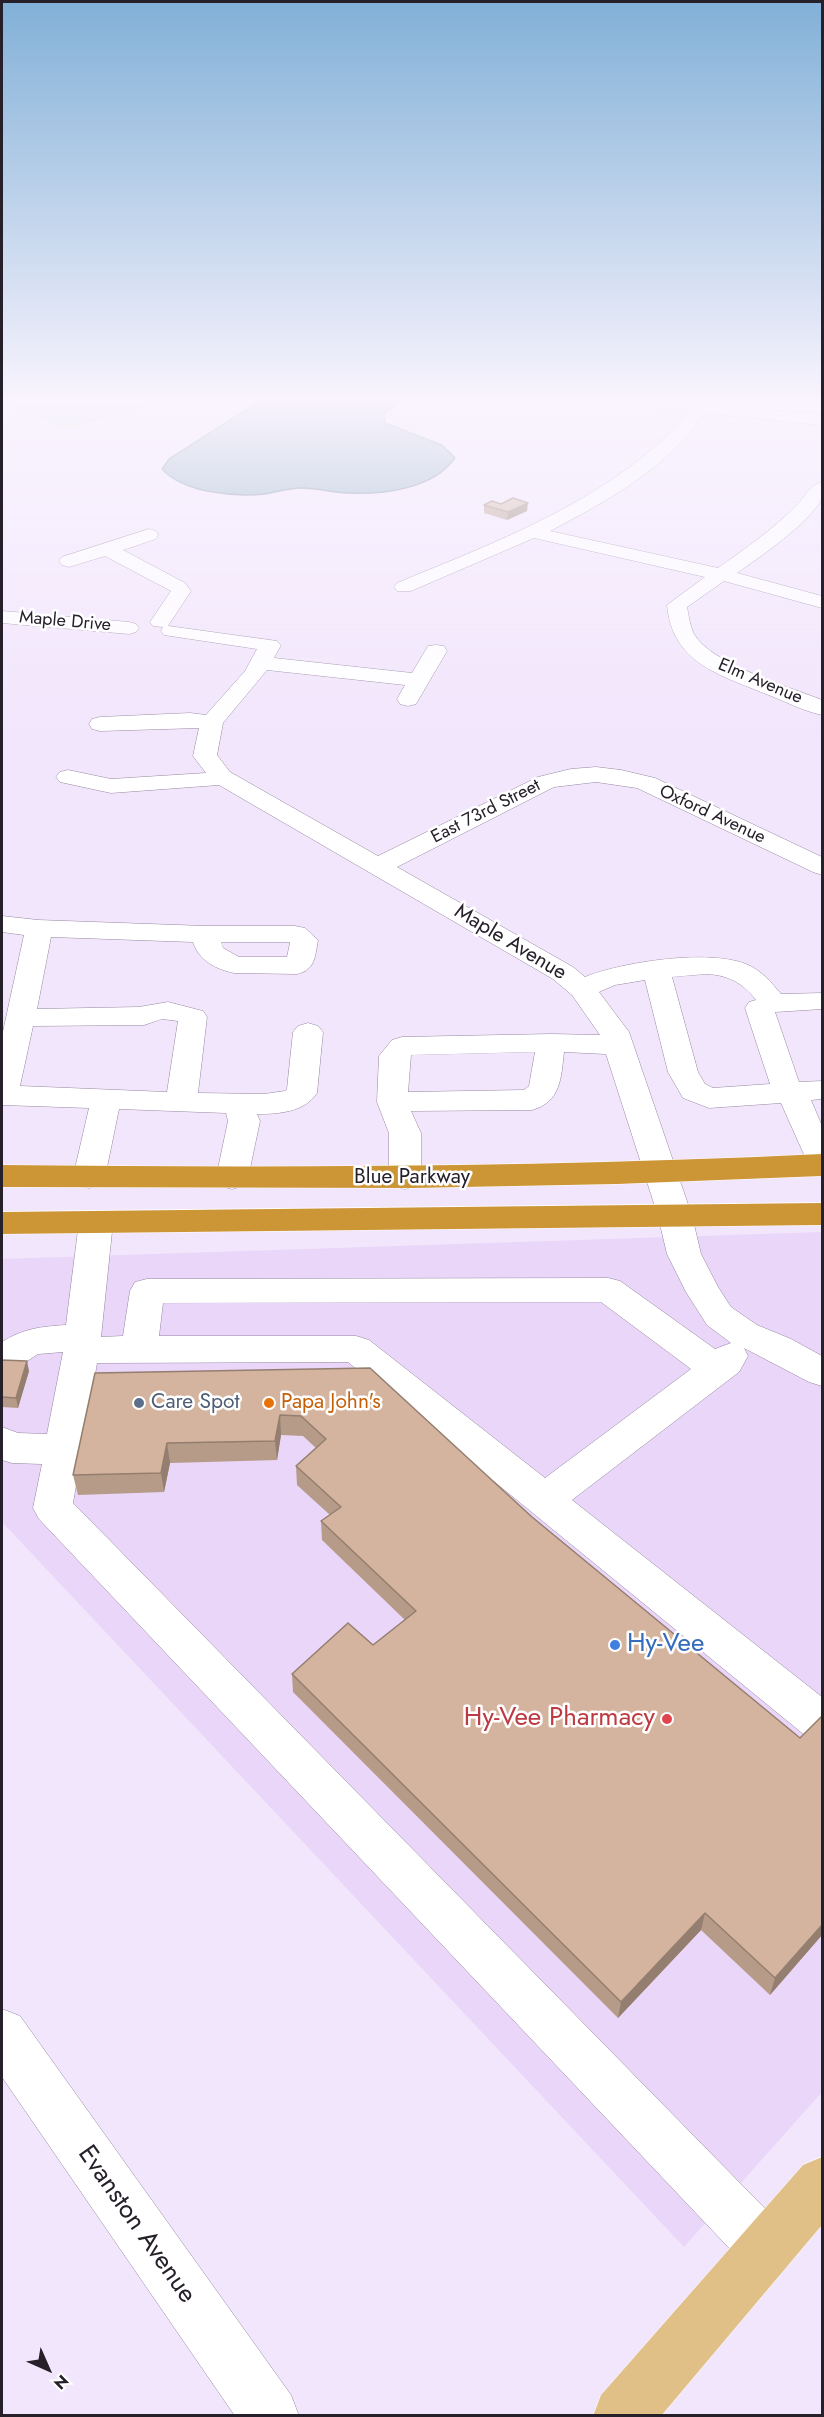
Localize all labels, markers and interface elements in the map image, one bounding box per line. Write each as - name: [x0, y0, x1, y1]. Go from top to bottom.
- street label: Maple Drive: [18, 607, 112, 637]
- street label: Elm Avenue: [715, 655, 805, 709]
- street label: East 73rd Street: [428, 775, 544, 849]
- street label: Oxford Avenue: [655, 781, 769, 849]
- street label: Maple Avenue: [449, 900, 571, 986]
- street label: Blue Parkway: [354, 1165, 470, 1191]
- place label: Care Spot: [151, 1390, 239, 1416]
- place label: Papa John's: [281, 1390, 381, 1416]
- marker: Care Spot: [132, 1396, 146, 1410]
- marker: Papa John's: [262, 1396, 276, 1410]
- place label: Hy-Vee: [627, 1629, 704, 1661]
- marker: Hy-Vee: [608, 1638, 622, 1652]
- place label: Hy-Vee Pharmacy: [464, 1703, 655, 1735]
- marker: Hy-Vee Pharmacy: [660, 1712, 674, 1726]
- street label: Evanston Avenue: [70, 2140, 202, 2310]
- north arrow: [18, 2339, 78, 2399]
- text: N: [48, 2369, 74, 2395]

